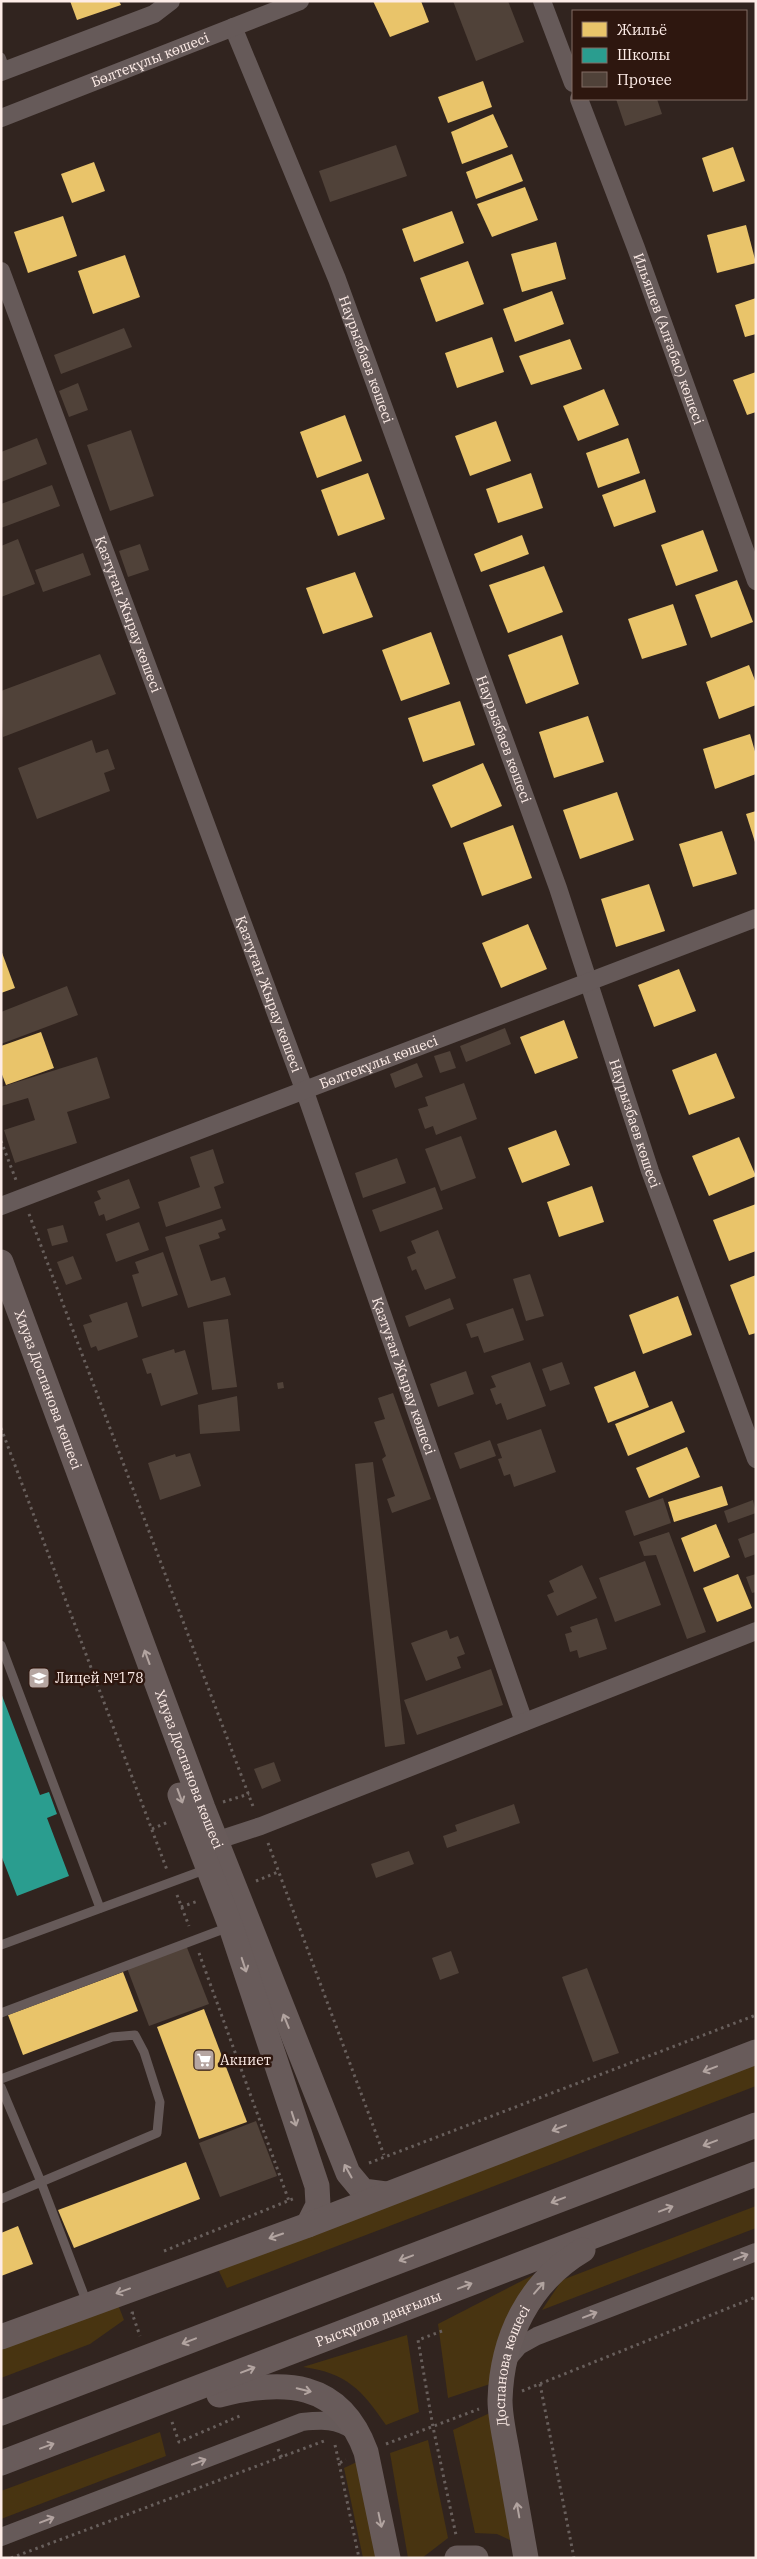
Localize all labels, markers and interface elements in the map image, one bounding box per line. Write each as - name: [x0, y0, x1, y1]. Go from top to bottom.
- legend: [572, 10, 747, 100]
- text: Жильё: [617, 20, 667, 39]
- street label: Бөлтекұлы көшесі: [88, 28, 212, 91]
- text: Школы: [617, 45, 670, 64]
- text: Прочее: [617, 70, 672, 89]
- street label: Ильяшев (Алғабас) көшесі: [629, 250, 708, 427]
- street label: Наурызбаев көшесі: [335, 293, 398, 425]
- street label: Қазтуған Жырау көшесі: [91, 533, 165, 695]
- street label: Наурызбаев көшесі: [473, 673, 535, 805]
- street label: Қазтуған Жырау көшесі: [232, 913, 306, 1075]
- street label: Бөлтекұлы көшесі: [317, 1031, 440, 1093]
- street label: Наурызбаев көшесі: [605, 1057, 664, 1190]
- street label: Қазтуған Жырау көшесі: [368, 1295, 439, 1457]
- street label: Хиуаз Доспанова көшесі: [10, 1307, 86, 1472]
- one-way arrow: [142, 1650, 151, 1665]
- school or university icon: Лицей №178: [27, 1666, 51, 1690]
- place label: Лицей №178: [55, 1669, 144, 1687]
- street label: Хиуаз Доспанова көшесі: [151, 1687, 227, 1851]
- one-way arrow: [176, 1788, 185, 1803]
- one-way arrow: [239, 1956, 249, 1972]
- one-way arrow: [281, 2014, 291, 2029]
- supermarket icon: Акниет: [192, 2048, 216, 2072]
- place label: Акниет: [220, 2051, 271, 2069]
- one-way arrow: [703, 2065, 718, 2074]
- one-way arrow: [290, 2111, 300, 2127]
- one-way arrow: [551, 2124, 567, 2133]
- one-way arrow: [703, 2138, 718, 2148]
- one-way arrow: [343, 2164, 352, 2179]
- one-way arrow: [551, 2196, 566, 2205]
- one-way arrow: [657, 2204, 673, 2213]
- one-way arrow: [269, 2232, 284, 2241]
- one-way arrow: [733, 2252, 748, 2261]
- one-way arrow: [399, 2254, 415, 2263]
- one-way arrow: [457, 2281, 472, 2290]
- one-way arrow: [533, 2282, 544, 2295]
- street label: Рысқұлов даңғылы: [313, 2286, 444, 2351]
- one-way arrow: [116, 2287, 132, 2296]
- street label: Доспанова көшесі: [491, 2302, 534, 2428]
- one-way arrow: [582, 2310, 597, 2319]
- one-way arrow: [182, 2337, 197, 2346]
- one-way arrow: [240, 2364, 255, 2374]
- one-way arrow: [295, 2386, 311, 2395]
- one-way arrow: [39, 2441, 54, 2450]
- one-way arrow: [190, 2457, 206, 2466]
- one-way arrow: [512, 2502, 522, 2518]
- one-way arrow: [376, 2512, 386, 2528]
- one-way arrow: [39, 2515, 54, 2524]

